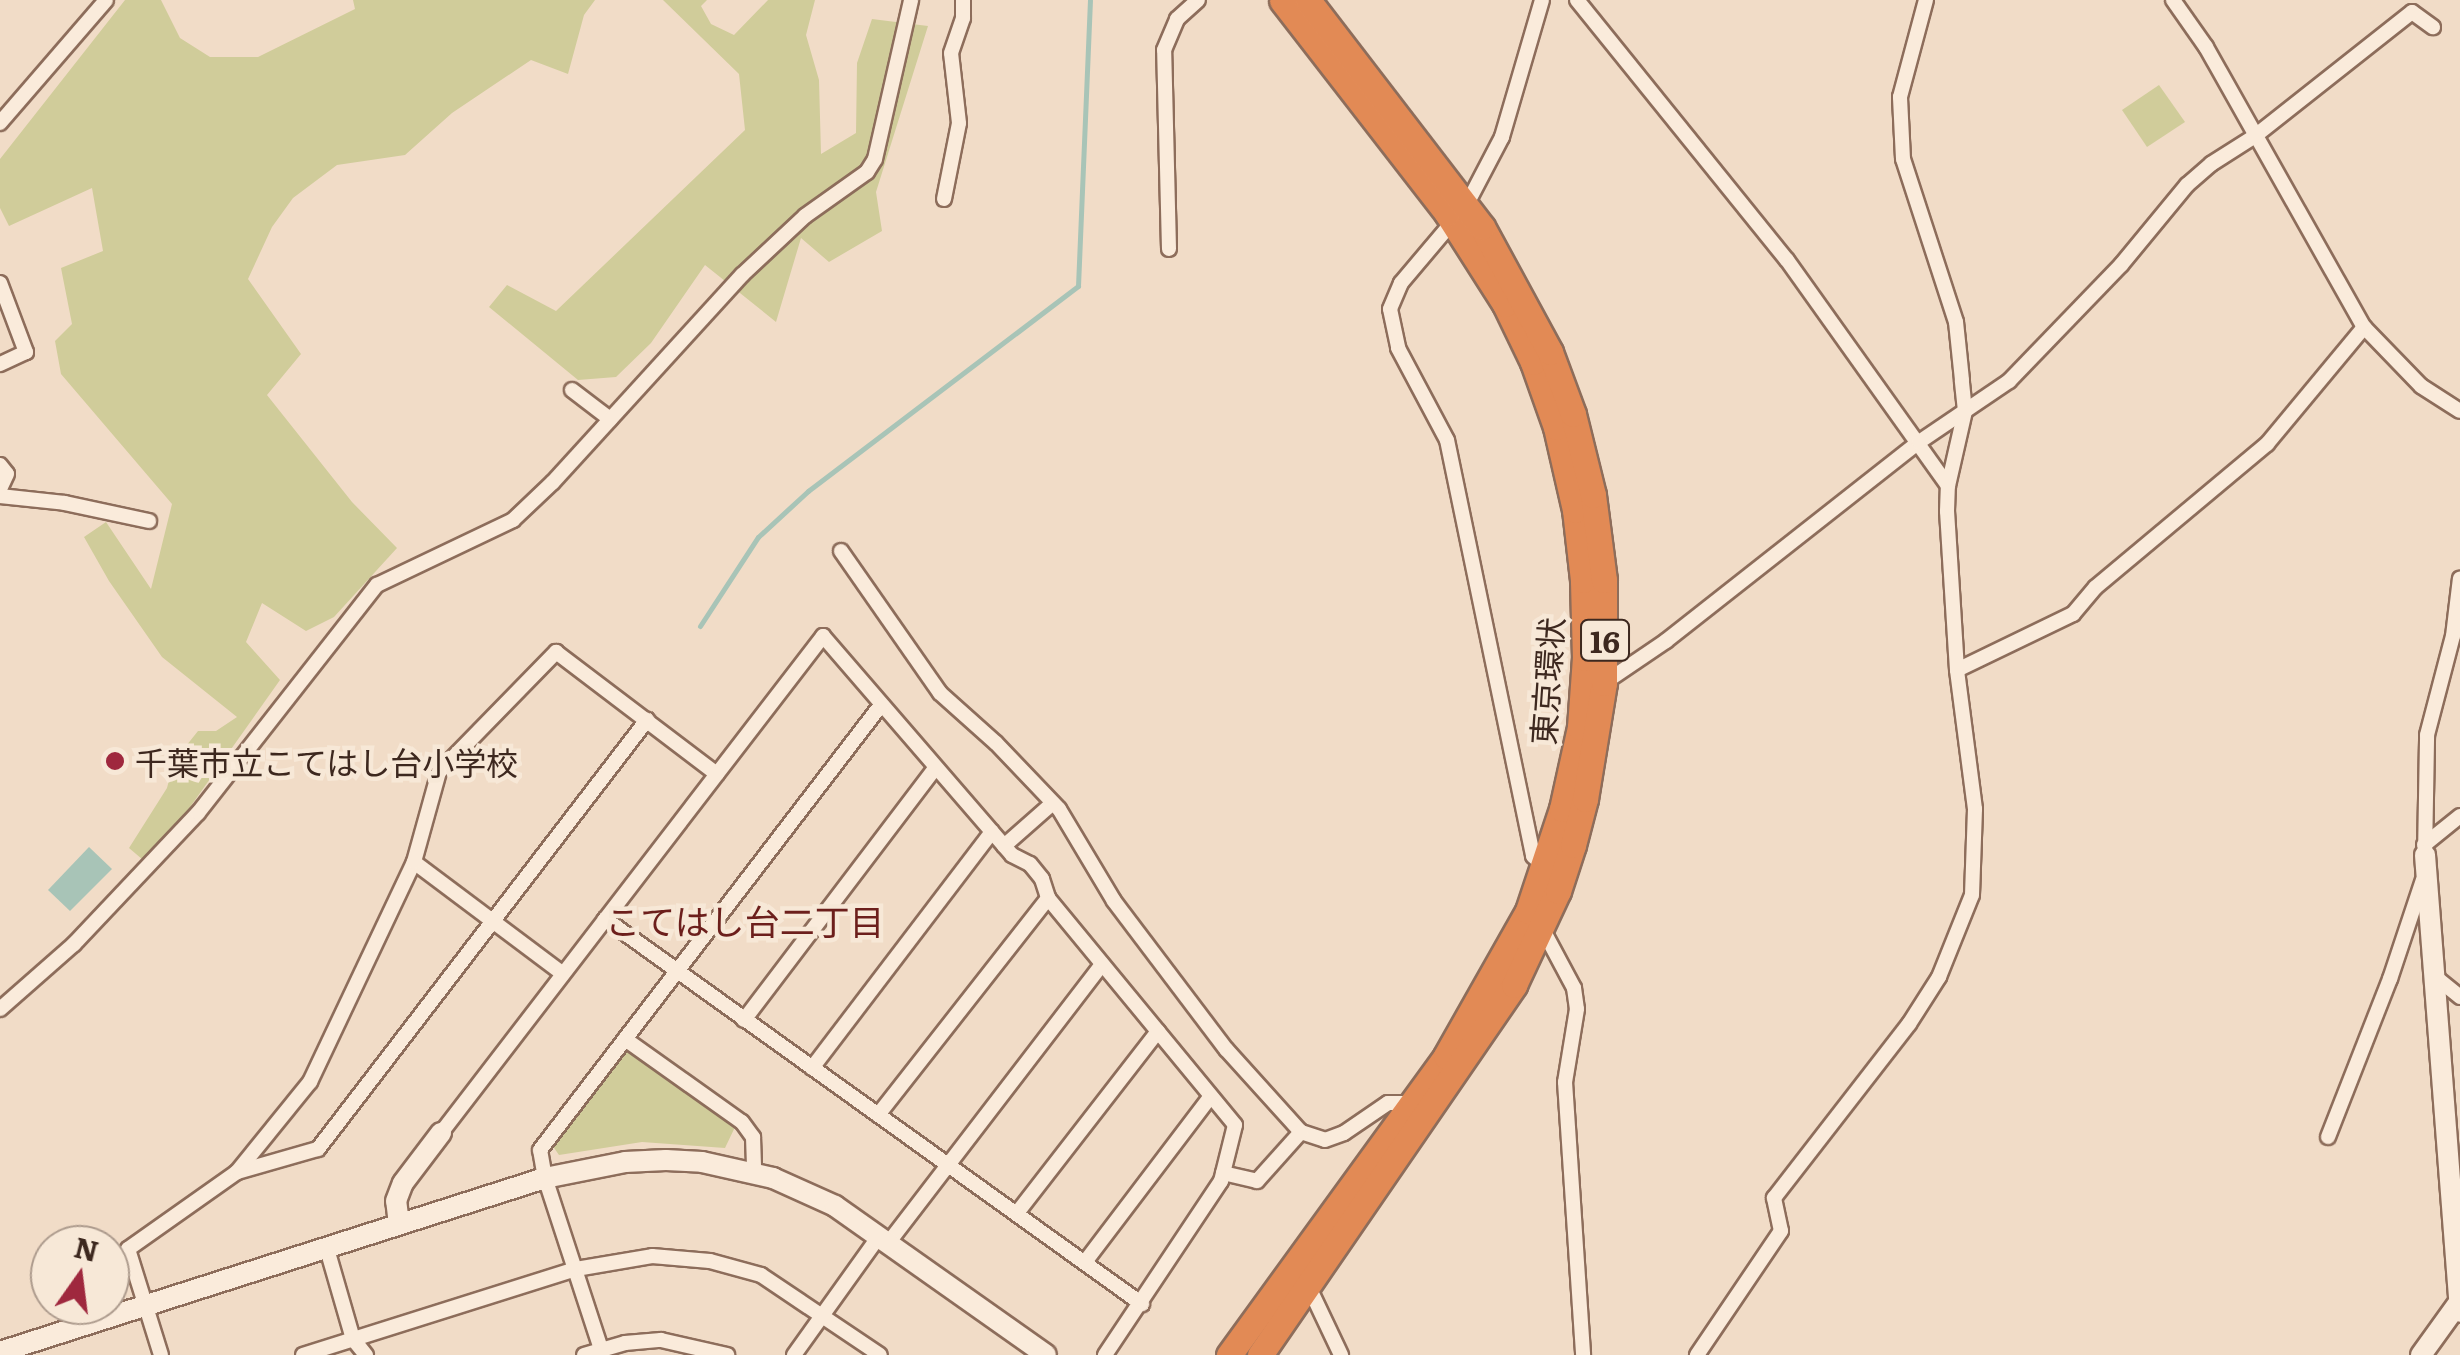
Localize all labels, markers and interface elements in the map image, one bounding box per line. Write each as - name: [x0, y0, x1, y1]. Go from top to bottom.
- road number: 16: [1580, 615, 1630, 665]
- street label: 東京環状: [1522, 616, 1570, 746]
- place label: 千葉市立こてはし台小学校: [135, 742, 519, 780]
- marker: 千葉市立こてはし台小学校: [104, 750, 126, 772]
- district label: こてはし台二丁目: [605, 899, 885, 941]
- north arrow: [30, 1225, 130, 1325]
- text: N: [70, 1225, 103, 1271]

